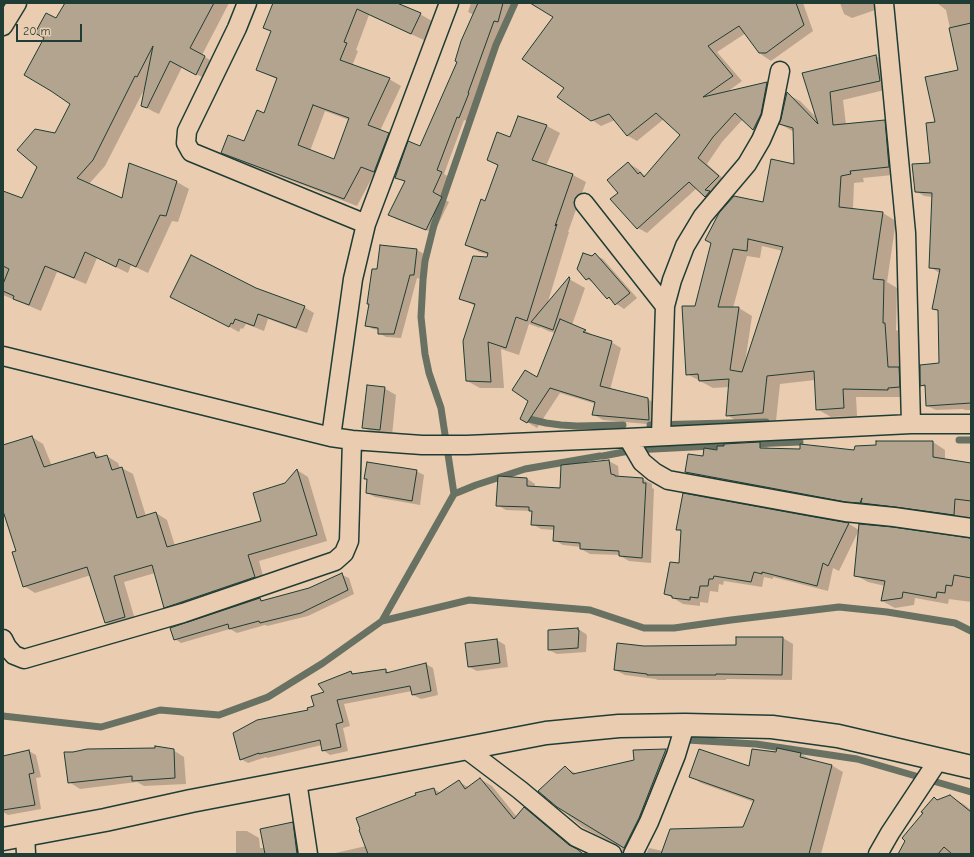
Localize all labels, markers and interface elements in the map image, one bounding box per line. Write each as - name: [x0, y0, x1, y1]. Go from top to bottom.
- scale bar: [18, 16, 84, 42]
- text: 20 m: [23, 24, 51, 38]

